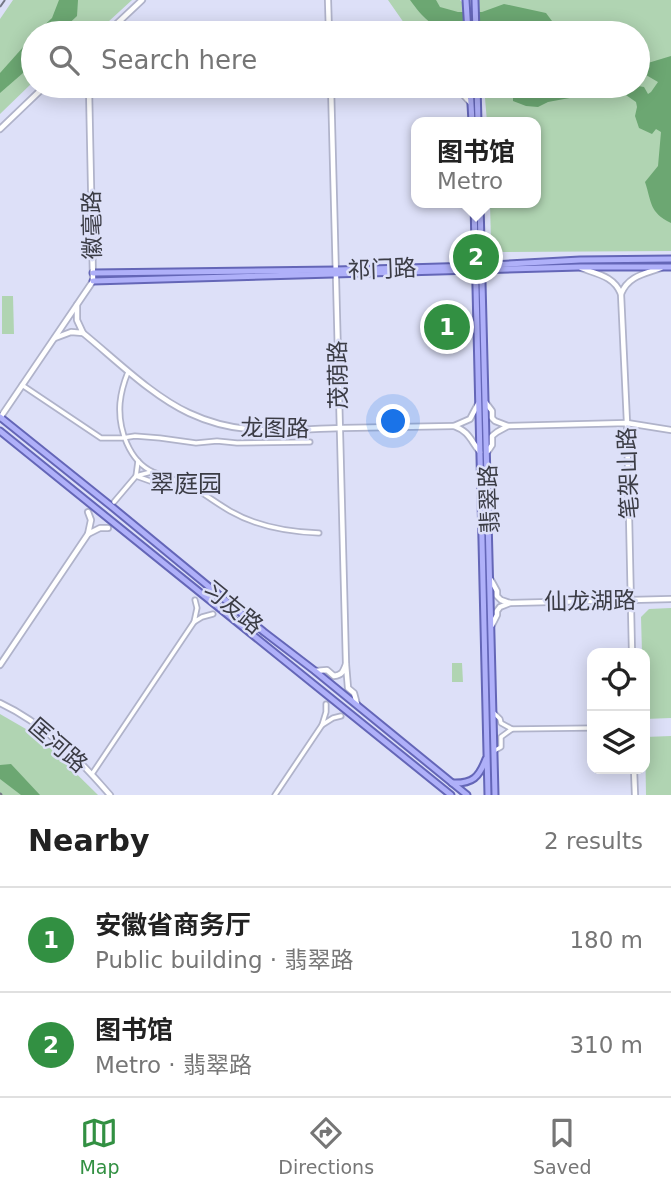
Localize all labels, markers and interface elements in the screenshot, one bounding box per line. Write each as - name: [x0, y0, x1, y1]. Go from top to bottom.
- search box: [21, 21, 650, 98]
- icon: search: [45, 41, 83, 79]
- text: Search here: [101, 45, 257, 75]
- popup: [411, 117, 541, 208]
- text: 图书馆: [437, 137, 515, 167]
- text: Metro: [437, 168, 503, 194]
- street label: 徽毫路: [78, 190, 106, 260]
- pin: 2: [453, 231, 499, 283]
- street label: 祁门路: [347, 255, 417, 283]
- pin: 1: [424, 301, 470, 353]
- street label: 茂荫路: [324, 340, 352, 410]
- your location: [376, 404, 410, 438]
- street label: 龙图路: [240, 414, 310, 442]
- street label: 笔架山路: [613, 427, 643, 519]
- street label: 翡翠路: [475, 464, 503, 534]
- district label: 翠庭园: [150, 470, 222, 498]
- street label: 习友路: [198, 575, 268, 639]
- street label: 仙龙湖路: [544, 587, 636, 615]
- map controls: [587, 648, 650, 774]
- button: locate: [587, 648, 650, 711]
- button: layers: [587, 711, 650, 774]
- street label: 匡河路: [23, 713, 93, 777]
- text: Nearby: [28, 823, 150, 858]
- text: 2 results: [544, 828, 643, 854]
- text: 安徽省商务厅: [95, 910, 251, 940]
- text: 1: [43, 927, 59, 953]
- text: 180 m: [569, 927, 643, 953]
- text: Public building · 翡翠路: [95, 947, 353, 973]
- text: 图书馆: [95, 1015, 173, 1045]
- text: 2: [43, 1032, 59, 1058]
- text: 310 m: [569, 1032, 643, 1058]
- text: Metro · 翡翠路: [95, 1052, 252, 1078]
- tab: Map: [79, 1114, 120, 1178]
- tab: Directions: [278, 1114, 374, 1178]
- tab: Saved: [533, 1114, 592, 1178]

